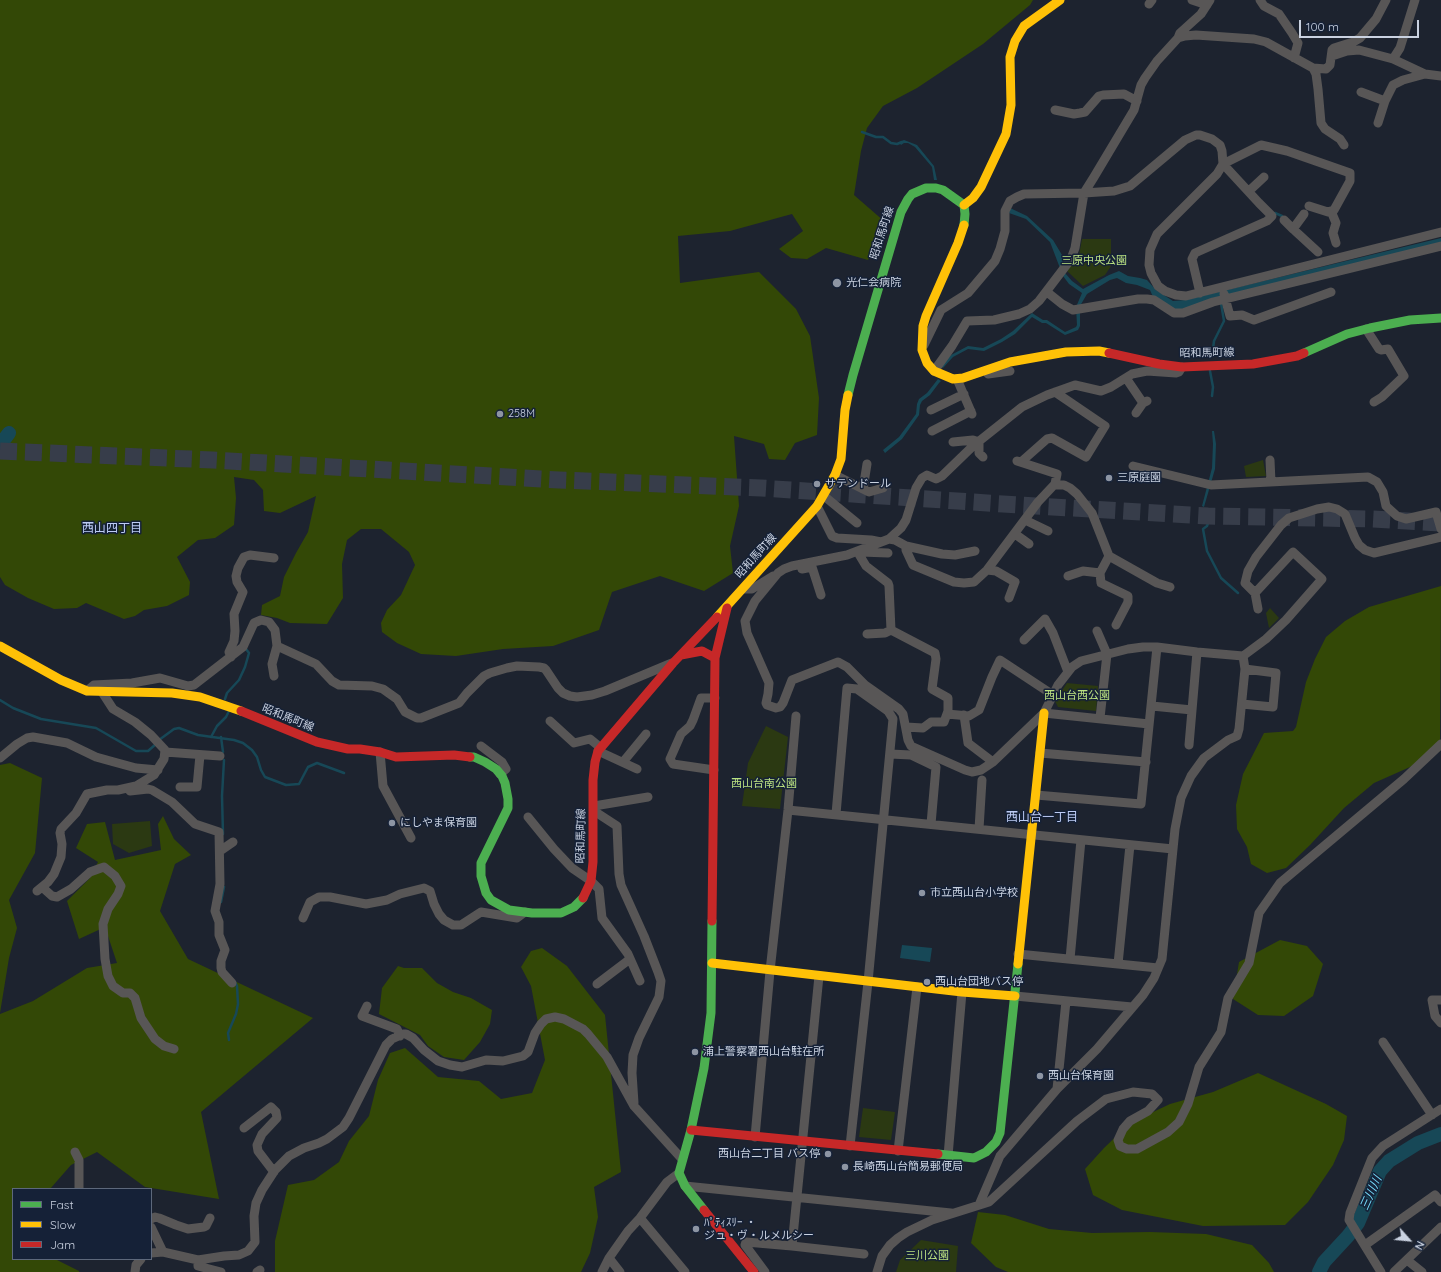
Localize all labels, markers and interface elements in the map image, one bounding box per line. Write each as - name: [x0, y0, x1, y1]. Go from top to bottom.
- scale bar: [1301, 12, 1421, 38]
- text: 100 m: [1306, 19, 1339, 34]
- street label: 昭和馬町線: [867, 205, 897, 261]
- park label: 三原中央公園: [1061, 254, 1127, 268]
- place label: 光仁会病院: [846, 276, 901, 290]
- marker: 光仁会病院: [831, 277, 843, 289]
- street label: 昭和馬町線: [1179, 346, 1235, 360]
- place label: 258M: [508, 407, 535, 421]
- marker: 258M: [495, 409, 505, 419]
- place label: 三原庭園: [1117, 471, 1161, 485]
- marker: 三原庭園: [1104, 473, 1114, 483]
- place label: サテンドール: [825, 477, 891, 491]
- marker: サテンドール: [812, 479, 822, 489]
- district label: 西山四丁目: [82, 521, 142, 535]
- street label: 昭和馬町線: [733, 531, 779, 581]
- park label: 西山台西公園: [1044, 689, 1110, 703]
- street label: 昭和馬町線: [260, 702, 316, 734]
- park label: 西山台南公園: [731, 777, 797, 791]
- street label: 昭和馬町線: [574, 808, 588, 864]
- district label: 西山台一丁目: [1006, 810, 1078, 824]
- place label: にしやま保育園: [400, 816, 477, 830]
- marker: にしやま保育園: [387, 818, 397, 828]
- place label: 市立西山台小学校: [930, 886, 1018, 900]
- marker: 市立西山台小学校: [917, 888, 927, 898]
- place label: 西山台団地バス停: [935, 975, 1023, 989]
- marker: 西山台団地バス停: [922, 977, 932, 987]
- place label: 浦上警察署西山台駐在所: [703, 1045, 824, 1059]
- marker: 浦上警察署西山台駐在所: [690, 1047, 700, 1057]
- place label: 西山台保育園: [1048, 1069, 1114, 1083]
- marker: 西山台保育園: [1035, 1071, 1045, 1081]
- place label: 西山台二丁目 バス停: [718, 1147, 820, 1161]
- marker: 西山台二丁目 バス停: [823, 1149, 833, 1159]
- place label: 長崎西山台簡易郵便局: [853, 1160, 963, 1174]
- marker: 長崎西山台簡易郵便局: [840, 1162, 850, 1172]
- water label: 三川川: [1357, 1174, 1385, 1212]
- legend: [12, 1188, 152, 1260]
- text: Fast: [50, 1197, 74, 1212]
- place label: ﾊﾟﾃｨｽﾘｰ ・ ジュ・ヴ・ルメルシー: [704, 1216, 814, 1242]
- text: Slow: [50, 1217, 76, 1232]
- north arrow: [1389, 1220, 1429, 1260]
- marker: ﾊﾟﾃｨｽﾘｰ ・ ジュ・ヴ・ルメルシー: [691, 1224, 701, 1234]
- text: Jam: [50, 1237, 75, 1252]
- text: N: [1412, 1239, 1428, 1252]
- park label: 三川公園: [905, 1249, 949, 1263]

